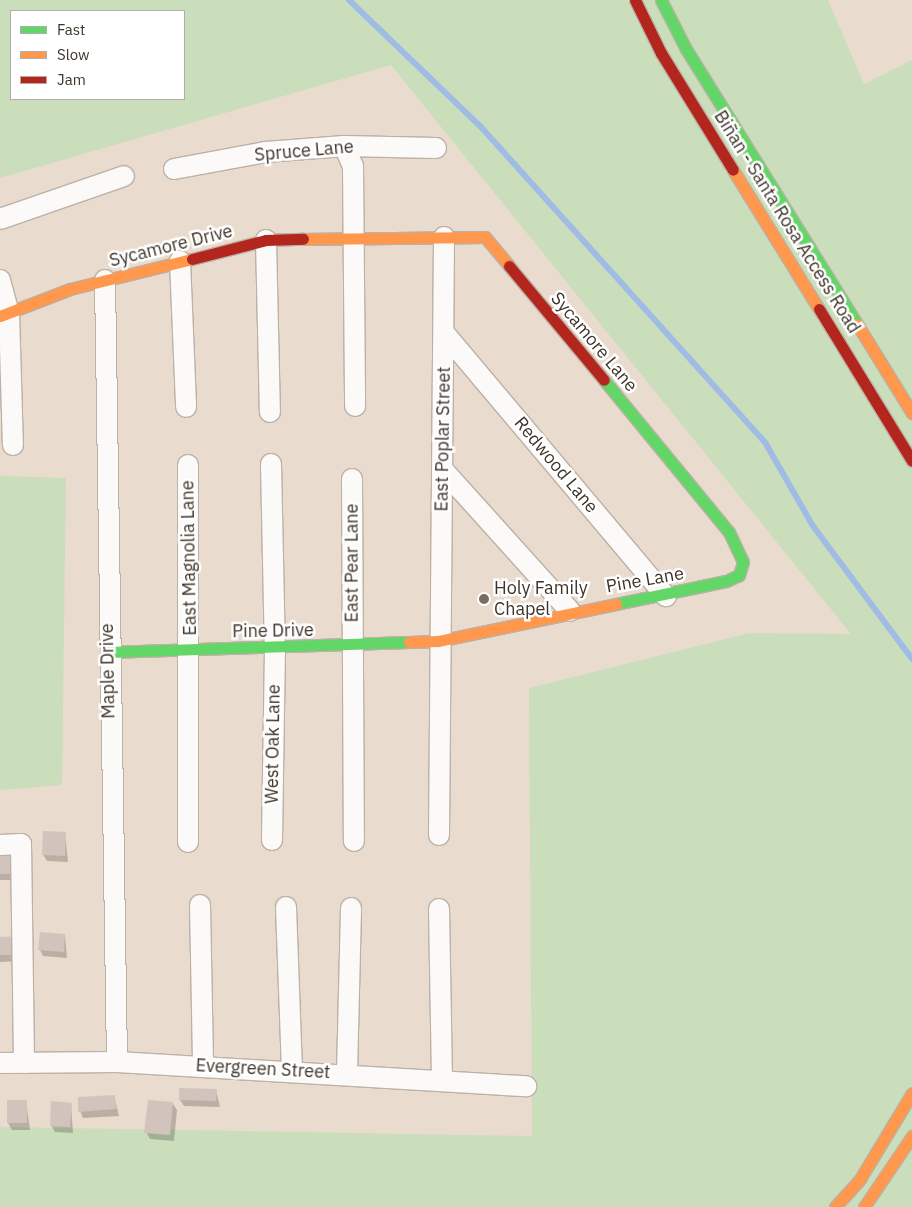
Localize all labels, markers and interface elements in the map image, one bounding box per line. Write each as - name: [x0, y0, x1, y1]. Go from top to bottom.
- legend: [10, 10, 185, 100]
- text: Fast: [57, 20, 85, 39]
- text: Slow: [57, 45, 90, 64]
- text: Jam: [57, 70, 86, 89]
- street label: Biñan - Santa Rosa Access Road: [709, 107, 865, 337]
- street label: Spruce Lane: [253, 136, 355, 166]
- street label: Sycamore Drive: [107, 220, 235, 272]
- street label: Sycamore Lane: [546, 288, 642, 396]
- street label: East Poplar Street: [431, 366, 455, 512]
- street label: Redwood Lane: [510, 413, 602, 517]
- street label: East Magnolia Lane: [177, 480, 201, 636]
- street label: East Pear Lane: [341, 504, 363, 622]
- street label: Pine Lane: [604, 563, 686, 597]
- place label: Holy Family Chapel: [494, 578, 588, 620]
- marker: Holy Family Chapel: [478, 593, 490, 605]
- street label: Pine Drive: [232, 619, 314, 643]
- street label: Maple Drive: [96, 623, 120, 719]
- street label: West Oak Lane: [261, 684, 285, 804]
- street label: Evergreen Street: [195, 1055, 331, 1083]

